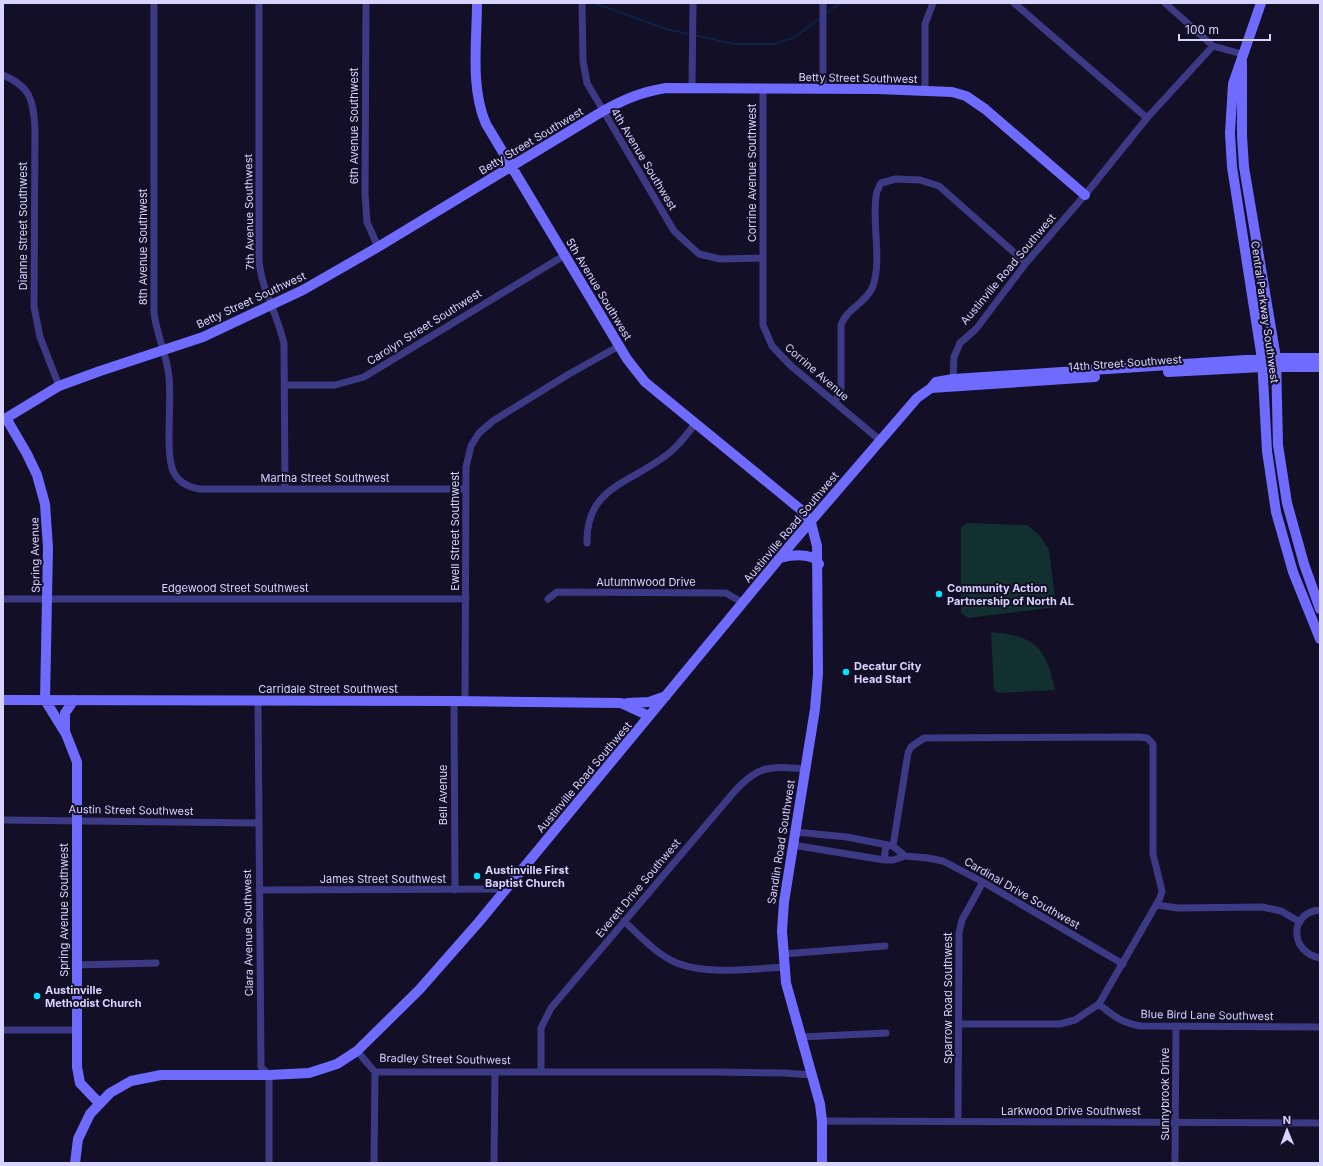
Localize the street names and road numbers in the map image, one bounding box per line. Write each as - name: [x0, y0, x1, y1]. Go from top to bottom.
- street label: 6th Avenue Southwest: [347, 67, 361, 184]
- street label: Betty Street Southwest: [798, 70, 918, 86]
- street label: Corrine Avenue Southwest: [745, 103, 759, 242]
- street label: Betty Street Southwest: [476, 104, 586, 178]
- street label: 4th Avenue Southwest: [608, 105, 680, 213]
- street label: 7th Avenue Southwest: [241, 153, 257, 270]
- street label: Dianne Street Southwest: [16, 161, 30, 290]
- street label: 8th Avenue Southwest: [136, 188, 150, 305]
- street label: Austinville Road Southwest: [957, 210, 1059, 327]
- street label: 5th Avenue Southwest: [563, 235, 635, 343]
- street label: Central Parkway Southwest: [1248, 240, 1282, 384]
- street label: Betty Street Southwest: [194, 268, 308, 331]
- street label: Carolyn Street Southwest: [364, 286, 484, 368]
- street label: Corrine Avenue: [782, 340, 852, 404]
- street label: 14th Street Southwest: [1068, 352, 1183, 374]
- street label: Austinville Road Southwest: [740, 468, 842, 585]
- street label: Martha Street Southwest: [261, 471, 390, 485]
- street label: Ewell Street Southwest: [448, 471, 462, 591]
- street label: Spring Avenue: [27, 517, 43, 593]
- street label: Autumnwood Drive: [596, 575, 696, 589]
- street label: Edgewood Street Southwest: [161, 581, 309, 595]
- street label: Carridale Street Southwest: [258, 682, 398, 696]
- street label: Austinville Road Southwest: [533, 718, 635, 835]
- street label: Bell Avenue: [436, 765, 450, 825]
- street label: Sandlin Road Southwest: [764, 778, 798, 905]
- street label: Austin Street Southwest: [68, 802, 194, 818]
- street label: Everett Drive Southwest: [593, 835, 684, 940]
- street label: Spring Avenue Southwest: [57, 843, 71, 977]
- street label: Cardinal Drive Southwest: [962, 854, 1083, 932]
- street label: Clara Avenue Southwest: [240, 869, 256, 997]
- street label: James Street Southwest: [320, 872, 447, 886]
- street label: Sparrow Road Southwest: [941, 932, 955, 1064]
- street label: Blue Bird Lane Southwest: [1140, 1007, 1274, 1023]
- street label: Sunnybrook Drive: [1158, 1048, 1172, 1140]
- street label: Bradley Street Southwest: [379, 1051, 511, 1067]
- street label: Larkwood Drive Southwest: [1001, 1104, 1141, 1118]

